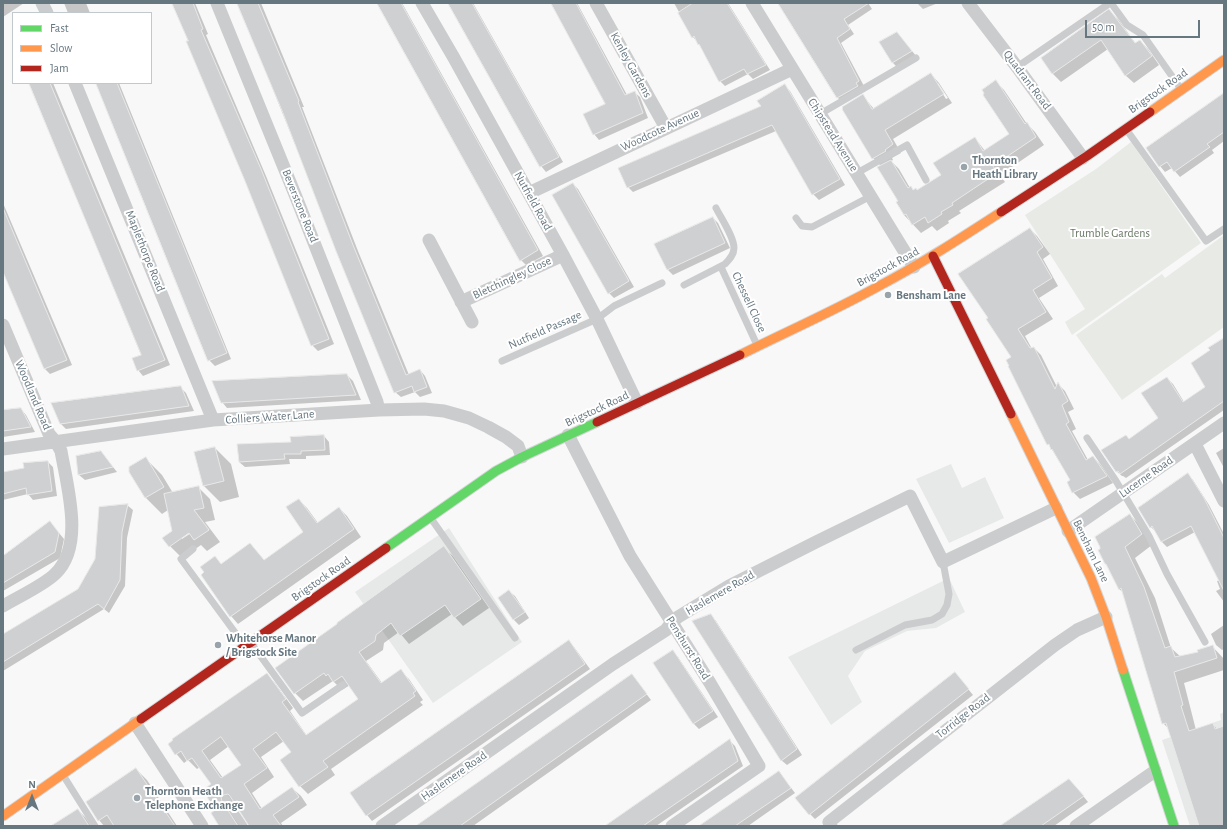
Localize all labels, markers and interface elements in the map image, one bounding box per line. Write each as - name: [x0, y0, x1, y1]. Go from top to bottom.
- legend: [12, 12, 152, 84]
- scale bar: [1087, 12, 1202, 38]
- text: 50 m: [1092, 21, 1115, 33]
- text: Fast: [50, 22, 69, 34]
- street label: Kenley Gardens: [607, 30, 655, 100]
- text: Slow: [50, 42, 72, 54]
- street label: Quadrant Road: [1000, 47, 1054, 113]
- text: Jam: [50, 62, 69, 74]
- street label: Brigstock Road: [1126, 65, 1190, 117]
- street label: Chipstead Avenue: [805, 96, 861, 174]
- street label: Woodcote Avenue: [619, 106, 701, 154]
- place label: Thornton Heath Library: [972, 153, 1038, 181]
- marker: Thornton Heath Library: [959, 162, 969, 172]
- street label: Beverstone Road: [279, 167, 321, 245]
- street label: Nutfield Road: [511, 169, 555, 233]
- street label: Maplethorpe Road: [122, 208, 168, 294]
- park label: Trumble Gardens: [1070, 226, 1150, 240]
- street label: Brigstock Road: [854, 244, 922, 290]
- street label: Bletchingley Close: [470, 253, 554, 303]
- street label: Chessell Close: [729, 269, 769, 335]
- place label: Bensham Lane: [896, 288, 966, 302]
- marker: Bensham Lane: [883, 290, 893, 300]
- street label: Nutfield Passage: [506, 307, 584, 353]
- street label: Woodland Road: [12, 358, 54, 432]
- street label: Brigstock Road: [563, 388, 631, 430]
- street label: Colliers Water Lane: [225, 407, 315, 427]
- street label: Lucerne Road: [1116, 453, 1176, 501]
- street label: Bensham Lane: [1070, 517, 1112, 585]
- street label: Brigstock Road: [289, 553, 353, 605]
- street label: Haslemere Road: [683, 568, 757, 618]
- street label: Penshurst Road: [663, 614, 713, 682]
- place label: Whitehorse Manor / Brigstock Site: [226, 631, 316, 659]
- marker: Whitehorse Manor / Brigstock Site: [213, 640, 223, 650]
- street label: Torridge Road: [933, 690, 993, 742]
- street label: Haslemere Road: [418, 748, 490, 804]
- north arrow: [12, 777, 52, 817]
- text: N: [28, 779, 36, 790]
- place label: Thornton Heath Telephone Exchange: [145, 784, 243, 812]
- marker: Thornton Heath Telephone Exchange: [132, 793, 142, 803]

